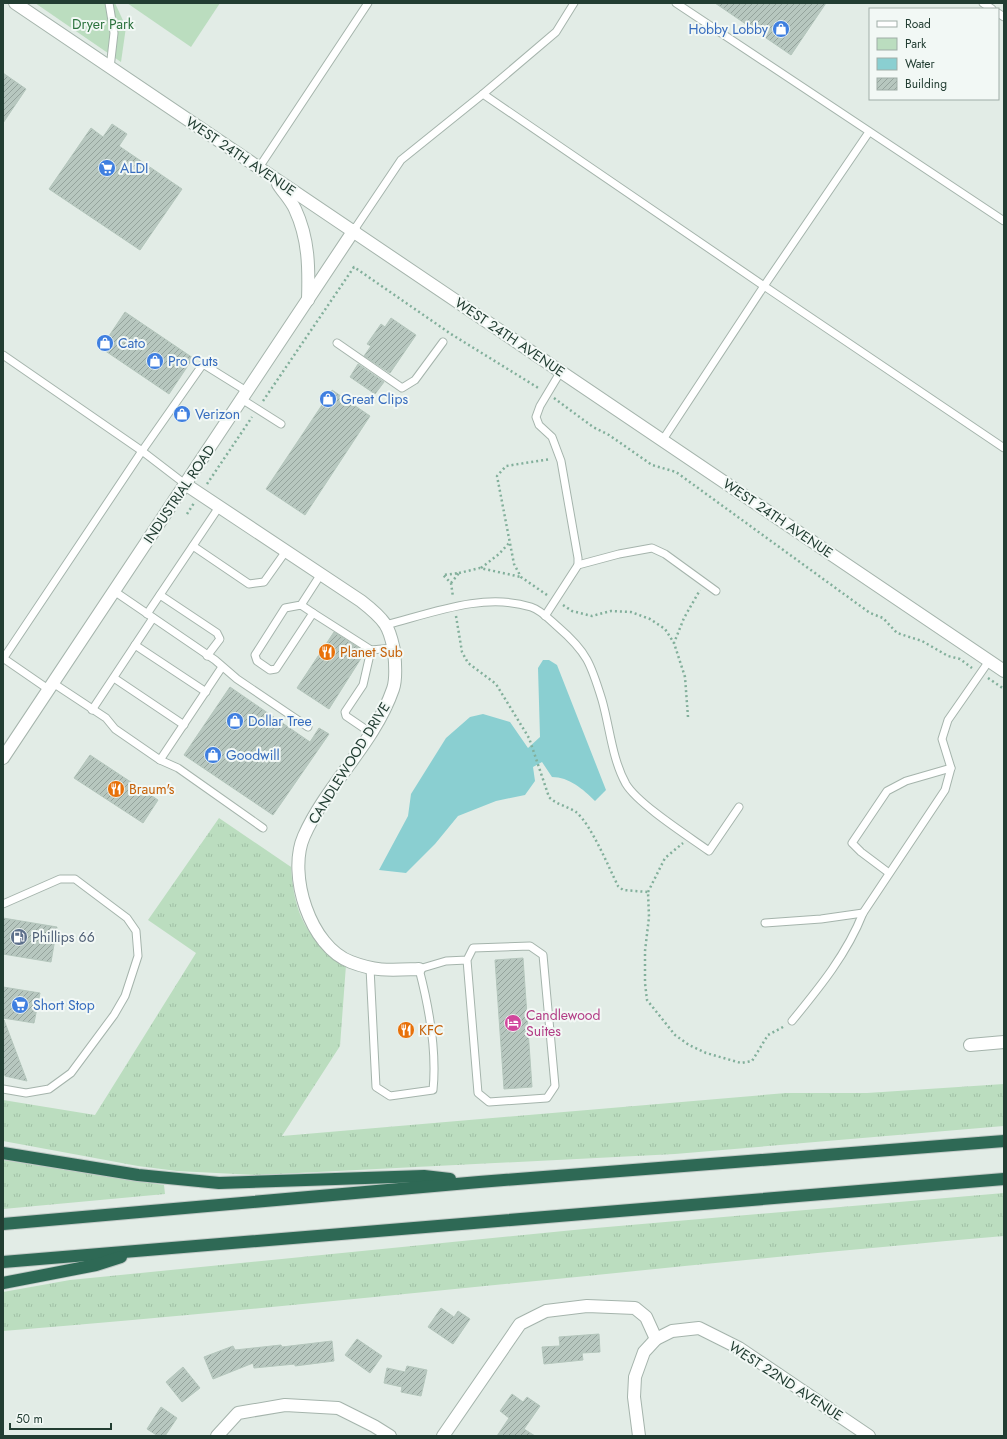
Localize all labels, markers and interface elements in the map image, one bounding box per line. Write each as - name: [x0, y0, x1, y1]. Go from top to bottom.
- legend: [869, 8, 999, 100]
- park label: Dryer Park: [72, 14, 135, 34]
- text: Road: [905, 15, 931, 33]
- place label: Hobby Lobby: [688, 19, 769, 39]
- shop icon: Hobby Lobby: [771, 19, 791, 39]
- text: Park: [905, 35, 927, 53]
- text: Water: [905, 55, 936, 73]
- text: Building: [905, 75, 947, 93]
- street label: WEST 24TH AVENUE: [182, 112, 300, 200]
- supermarket icon: ALDI: [97, 158, 117, 178]
- place label: ALDI: [120, 158, 149, 178]
- street label: WEST 24TH AVENUE: [451, 293, 569, 381]
- shop icon: Cato: [95, 333, 115, 353]
- place label: Cato: [118, 333, 146, 353]
- shop icon: Pro Cuts: [145, 351, 165, 371]
- place label: Pro Cuts: [168, 351, 218, 371]
- shop icon: Great Clips: [318, 389, 338, 409]
- place label: Great Clips: [341, 389, 408, 409]
- shop icon: Verizon: [172, 404, 192, 424]
- place label: Verizon: [195, 404, 240, 424]
- street label: INDUSTRIAL ROAD: [139, 441, 219, 547]
- street label: WEST 24TH AVENUE: [719, 474, 837, 562]
- restaurant icon: Planet Sub: [317, 642, 337, 662]
- place label: Planet Sub: [340, 642, 403, 662]
- street label: CANDLEWOOD DRIVE: [303, 698, 395, 828]
- shop icon: Dollar Tree: [225, 711, 245, 731]
- place label: Dollar Tree: [248, 711, 312, 731]
- shop icon: Goodwill: [203, 745, 223, 765]
- place label: Goodwill: [226, 745, 280, 765]
- restaurant icon: Braum's: [106, 779, 126, 799]
- place label: Braum's: [129, 779, 175, 799]
- fuel station icon: Phillips 66: [9, 927, 29, 947]
- place label: Phillips 66: [32, 927, 95, 947]
- supermarket icon: Short Stop: [10, 995, 30, 1015]
- place label: Short Stop: [33, 995, 95, 1015]
- place label: Candlewood Suites: [526, 1005, 600, 1041]
- hotel icon: Candlewood Suites: [503, 1013, 523, 1033]
- restaurant icon: KFC: [396, 1020, 416, 1040]
- place label: KFC: [419, 1020, 444, 1040]
- street label: WEST 22ND AVENUE: [725, 1337, 847, 1425]
- scale bar: [10, 1405, 111, 1431]
- text: 50 m: [16, 1410, 43, 1428]

